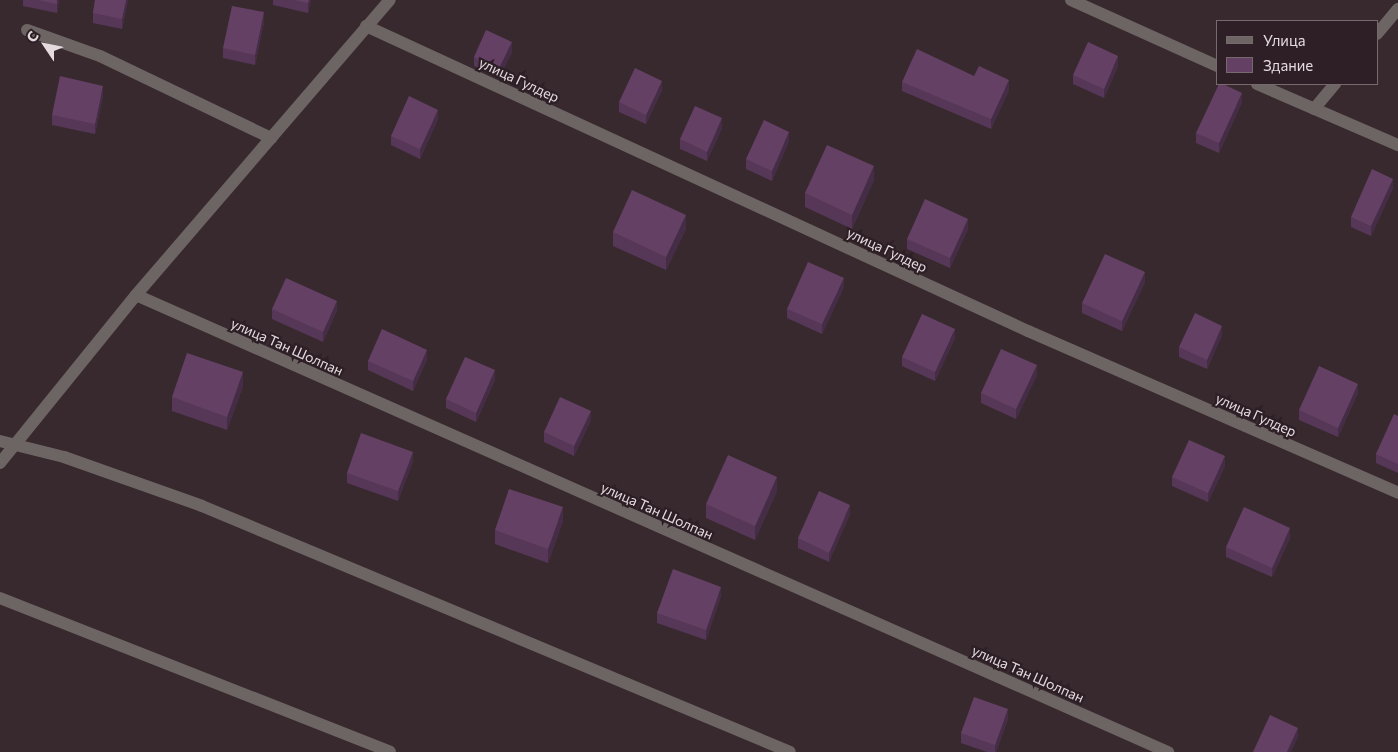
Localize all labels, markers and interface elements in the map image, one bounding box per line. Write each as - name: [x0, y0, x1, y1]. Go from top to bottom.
- north arrow: [20, 20, 70, 70]
- legend: [1216, 20, 1378, 85]
- text: С: [22, 28, 42, 45]
- text: Улица: [1263, 31, 1305, 49]
- street label: улица Гулдер: [476, 54, 562, 106]
- text: Здание: [1263, 56, 1313, 74]
- street label: улица Гулдер: [844, 224, 930, 276]
- street label: улица Тан Шолпан: [228, 315, 346, 379]
- street label: улица Гулдер: [1213, 390, 1299, 440]
- street label: улица Тан Шолпан: [598, 479, 716, 543]
- street label: улица Тан Шолпан: [969, 642, 1087, 706]

